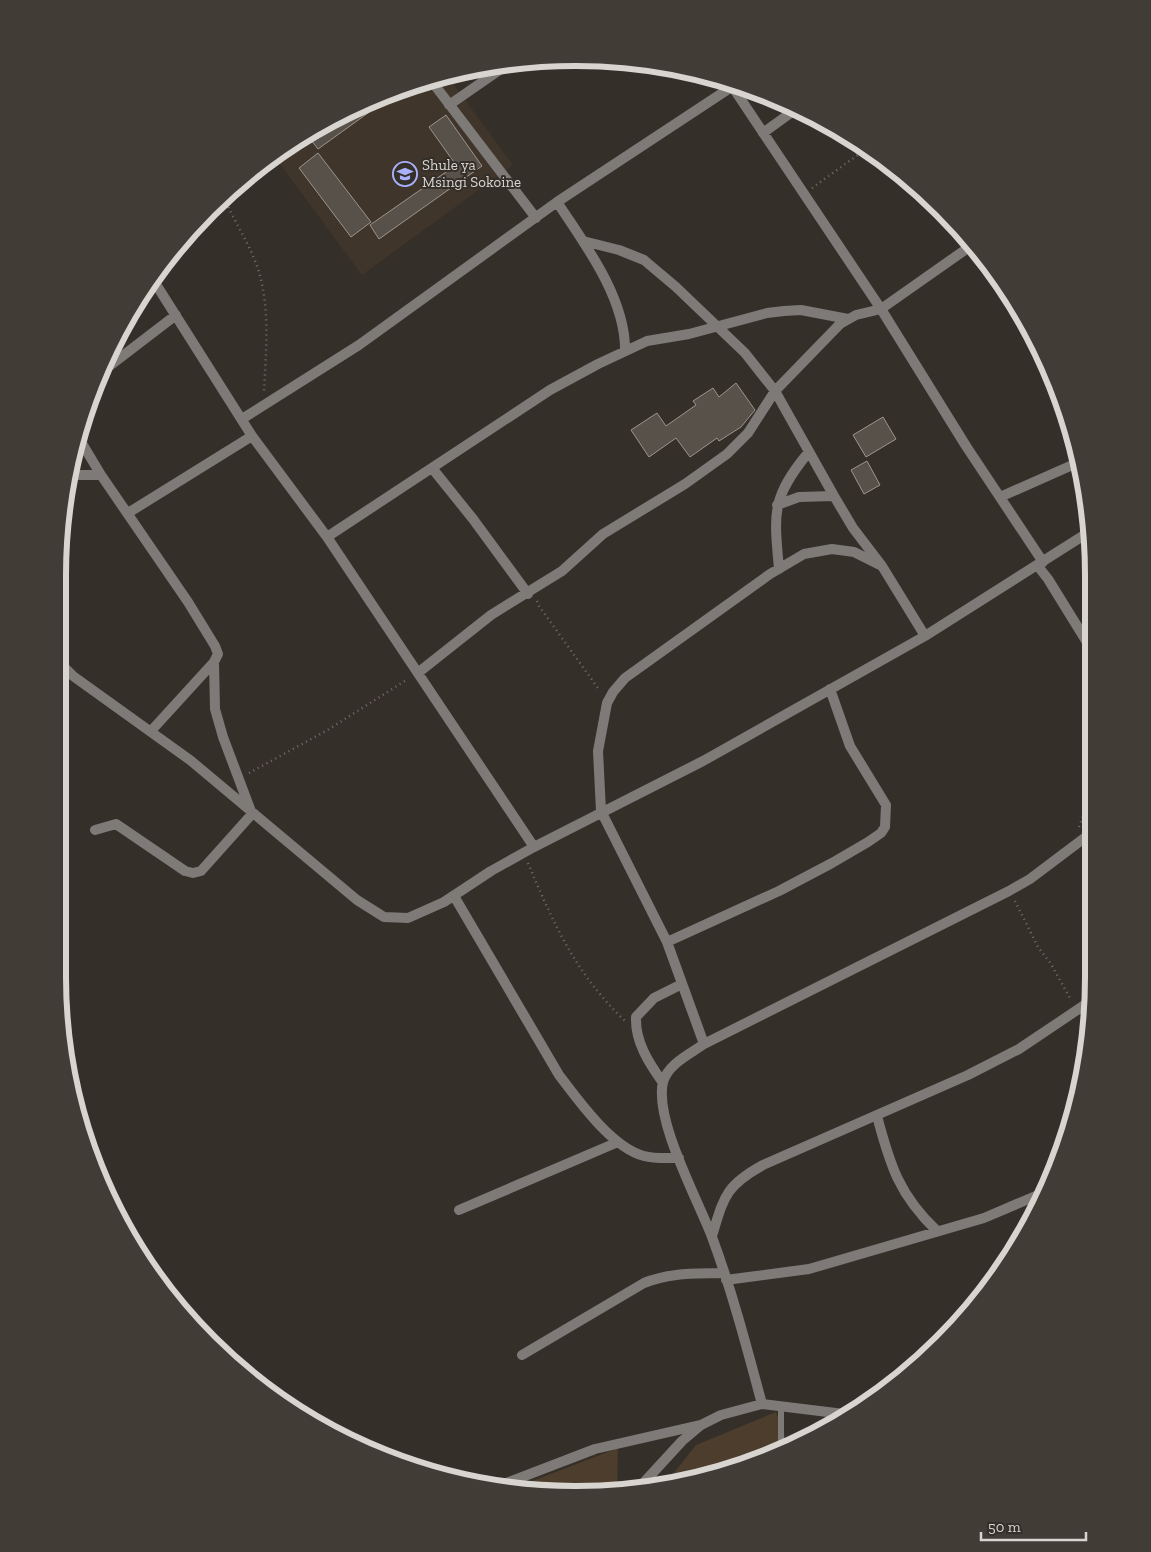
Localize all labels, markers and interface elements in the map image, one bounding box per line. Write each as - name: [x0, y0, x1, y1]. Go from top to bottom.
- place label: Shule ya Msingi Sokoine: [422, 156, 521, 191]
- school or university icon: Shule ya Msingi Sokoine: [392, 161, 418, 187]
- scale bar: [981, 1510, 1086, 1542]
- text: 50 m: [988, 1518, 1021, 1536]

